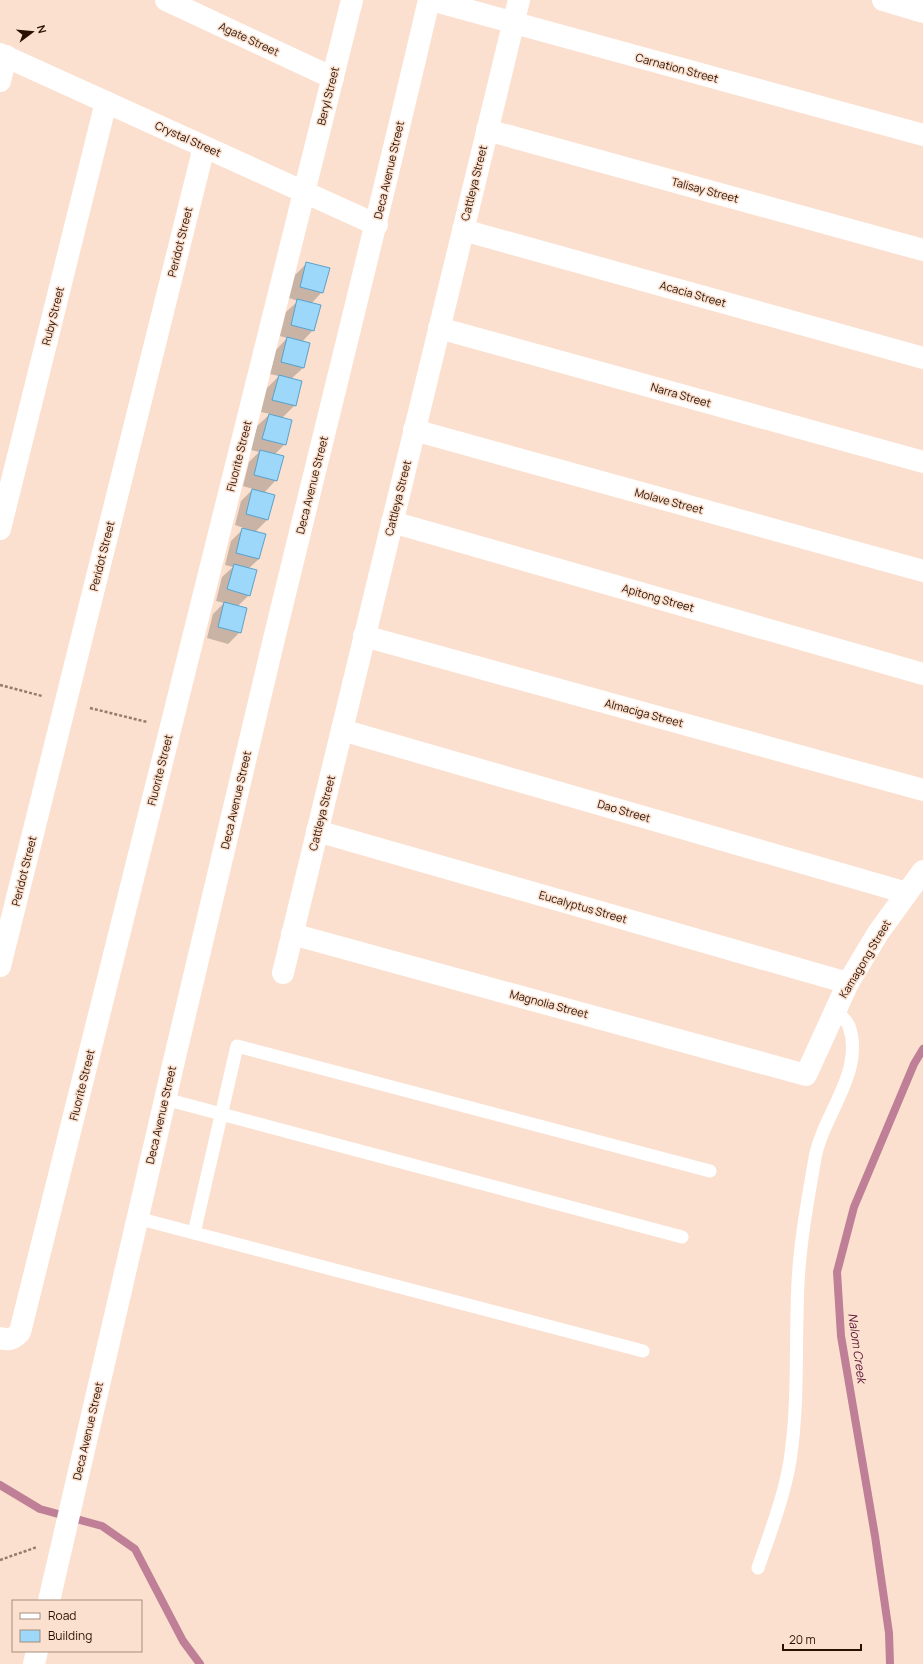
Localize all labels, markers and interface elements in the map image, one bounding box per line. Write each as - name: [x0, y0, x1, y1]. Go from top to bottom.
- north arrow: [12, 12, 52, 52]
- street label: Agate Street: [217, 18, 282, 59]
- text: N: [34, 23, 50, 35]
- street label: Carnation Street: [634, 49, 720, 86]
- street label: Beryl Street: [313, 65, 342, 127]
- street label: Crystal Street: [153, 117, 224, 160]
- street label: Deca Avenue Street: [370, 119, 407, 220]
- street label: Cattleya Street: [457, 144, 490, 222]
- street label: Talisay Street: [670, 173, 740, 206]
- street label: Peridot Street: [164, 205, 195, 278]
- street label: Acacia Street: [658, 277, 728, 310]
- street label: Ruby Street: [38, 285, 67, 347]
- street label: Narra Street: [649, 379, 713, 410]
- street label: Fluorite Street: [222, 419, 255, 493]
- street label: Deca Avenue Street: [292, 434, 331, 535]
- street label: Cattleya Street: [381, 459, 414, 537]
- street label: Molave Street: [633, 484, 705, 517]
- street label: Peridot Street: [86, 519, 117, 592]
- street label: Apitong Street: [620, 580, 696, 615]
- street label: Almaciga Street: [603, 695, 685, 730]
- street label: Fluorite Street: [143, 733, 176, 807]
- street label: Deca Avenue Street: [217, 749, 254, 850]
- street label: Cattleya Street: [305, 774, 338, 852]
- street label: Dao Street: [596, 796, 652, 825]
- street label: Peridot Street: [8, 834, 39, 907]
- street label: Eucalyptus Street: [537, 887, 629, 926]
- street label: Kamagong Street: [835, 917, 894, 1001]
- street label: Magnolia Street: [508, 986, 590, 1021]
- street label: Fluorite Street: [65, 1048, 98, 1122]
- street label: Deca Avenue Street: [142, 1064, 179, 1165]
- water label: Nalom Creek: [844, 1312, 871, 1386]
- street label: Deca Avenue Street: [69, 1380, 106, 1481]
- legend: [12, 1600, 142, 1652]
- text: Road: [48, 1607, 76, 1624]
- scale bar: [783, 1626, 861, 1652]
- text: Building: [48, 1627, 92, 1644]
- text: 20 m: [789, 1631, 816, 1648]

